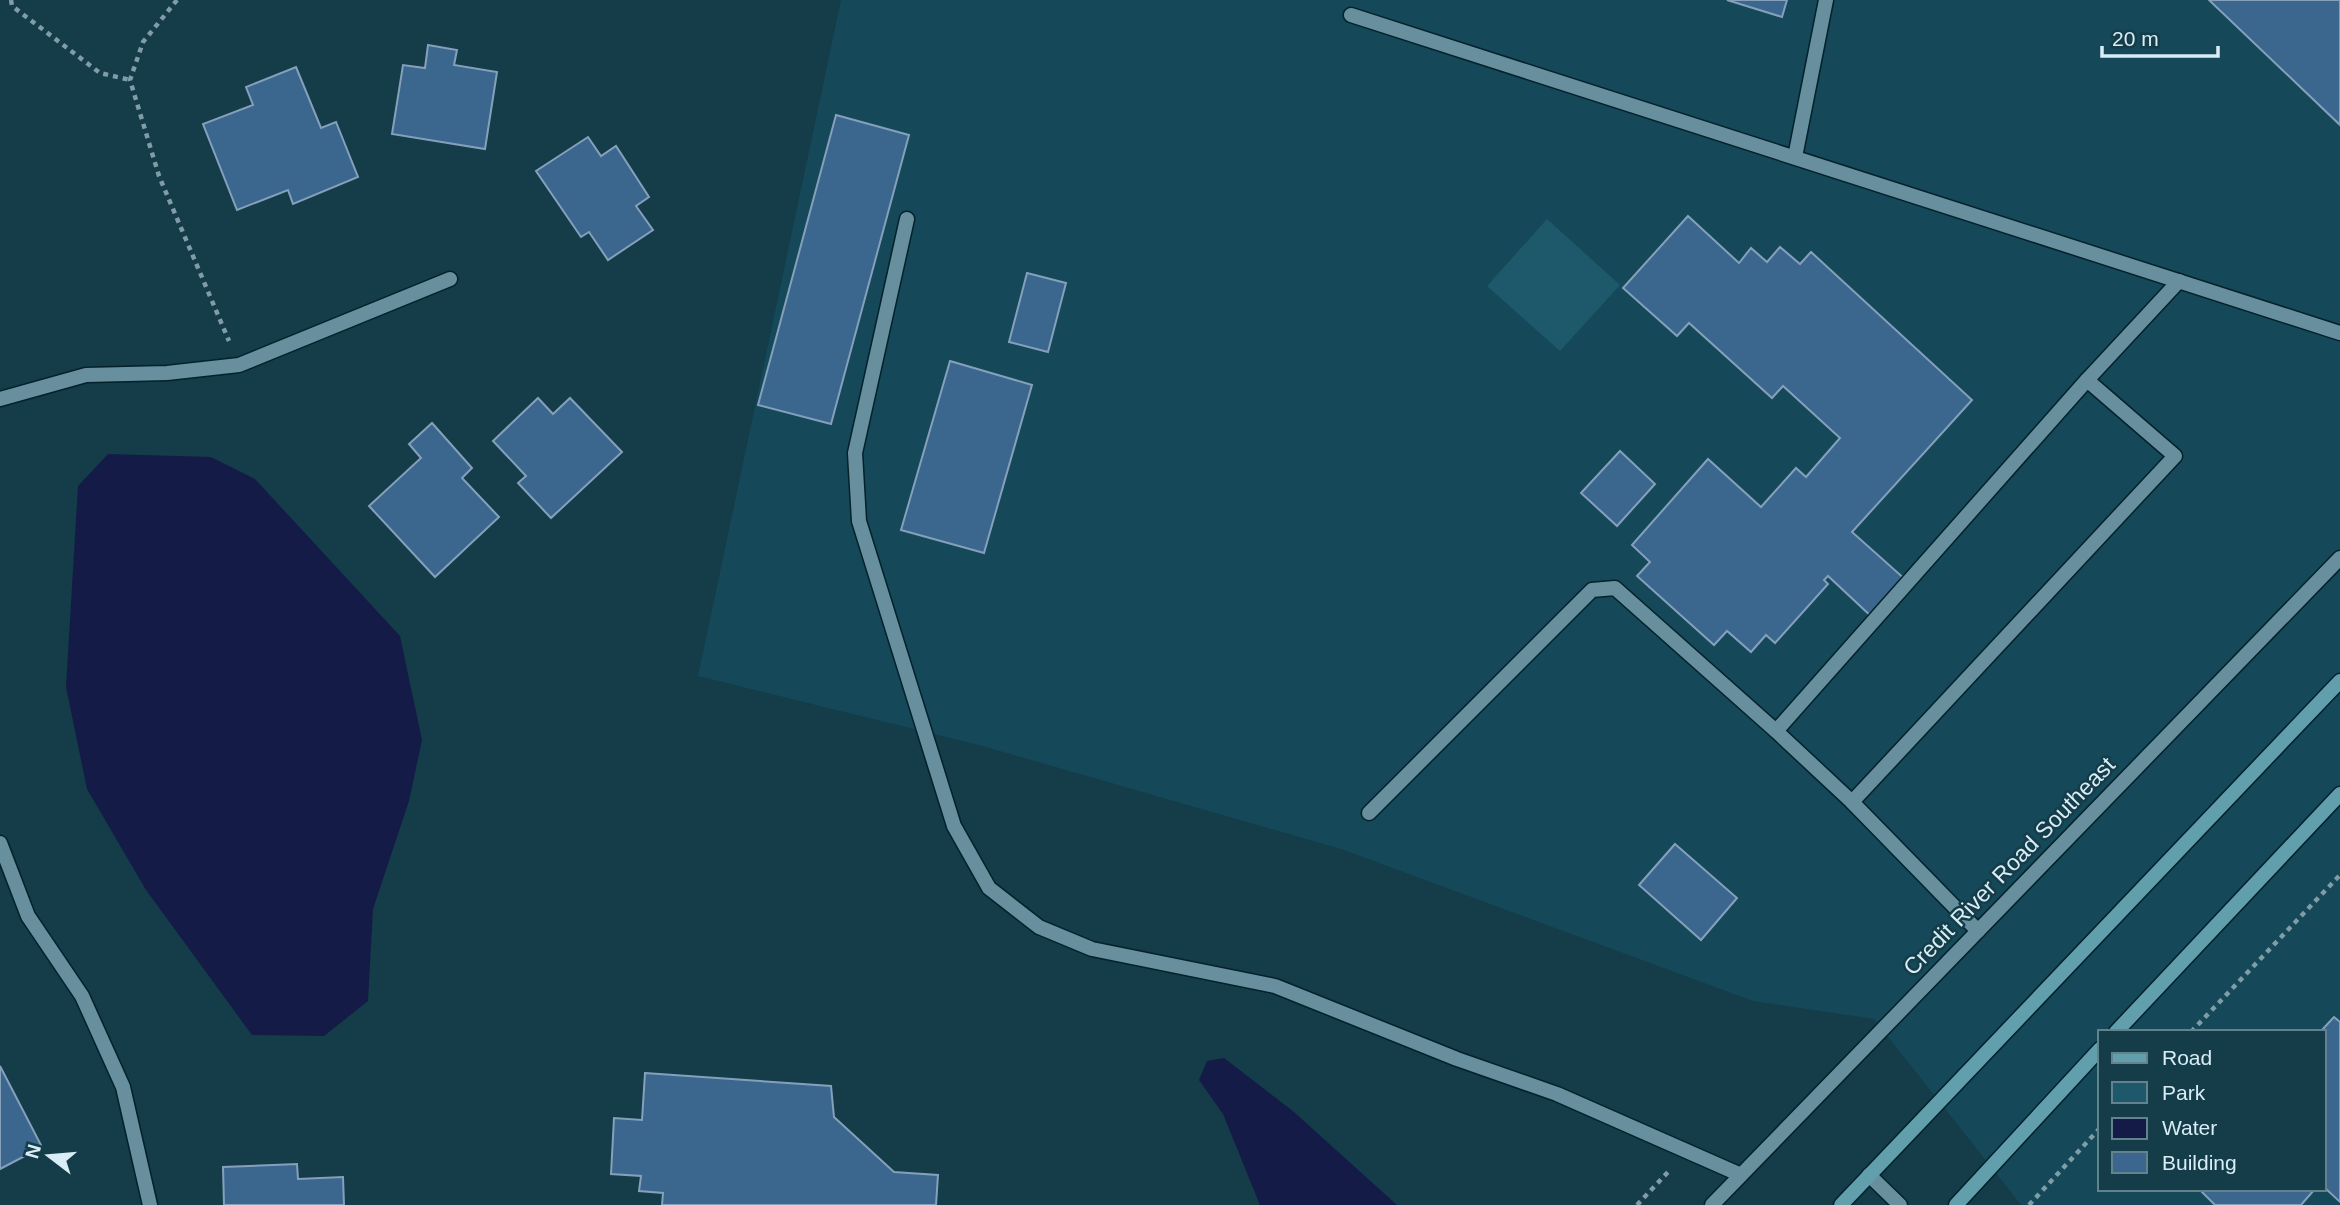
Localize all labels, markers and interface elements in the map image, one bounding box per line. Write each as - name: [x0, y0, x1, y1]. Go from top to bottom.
- scale bar: [2102, 14, 2218, 58]
- text: 20 m: [2112, 27, 2159, 50]
- street label: Credit River Road Southeast: [1898, 751, 2120, 980]
- legend: [2098, 1030, 2326, 1191]
- text: Road: [2162, 1046, 2212, 1069]
- text: Park: [2162, 1081, 2206, 1104]
- text: Water: [2162, 1116, 2217, 1139]
- north arrow: [14, 1121, 84, 1191]
- text: N: [21, 1142, 45, 1161]
- text: Building: [2162, 1151, 2237, 1174]

